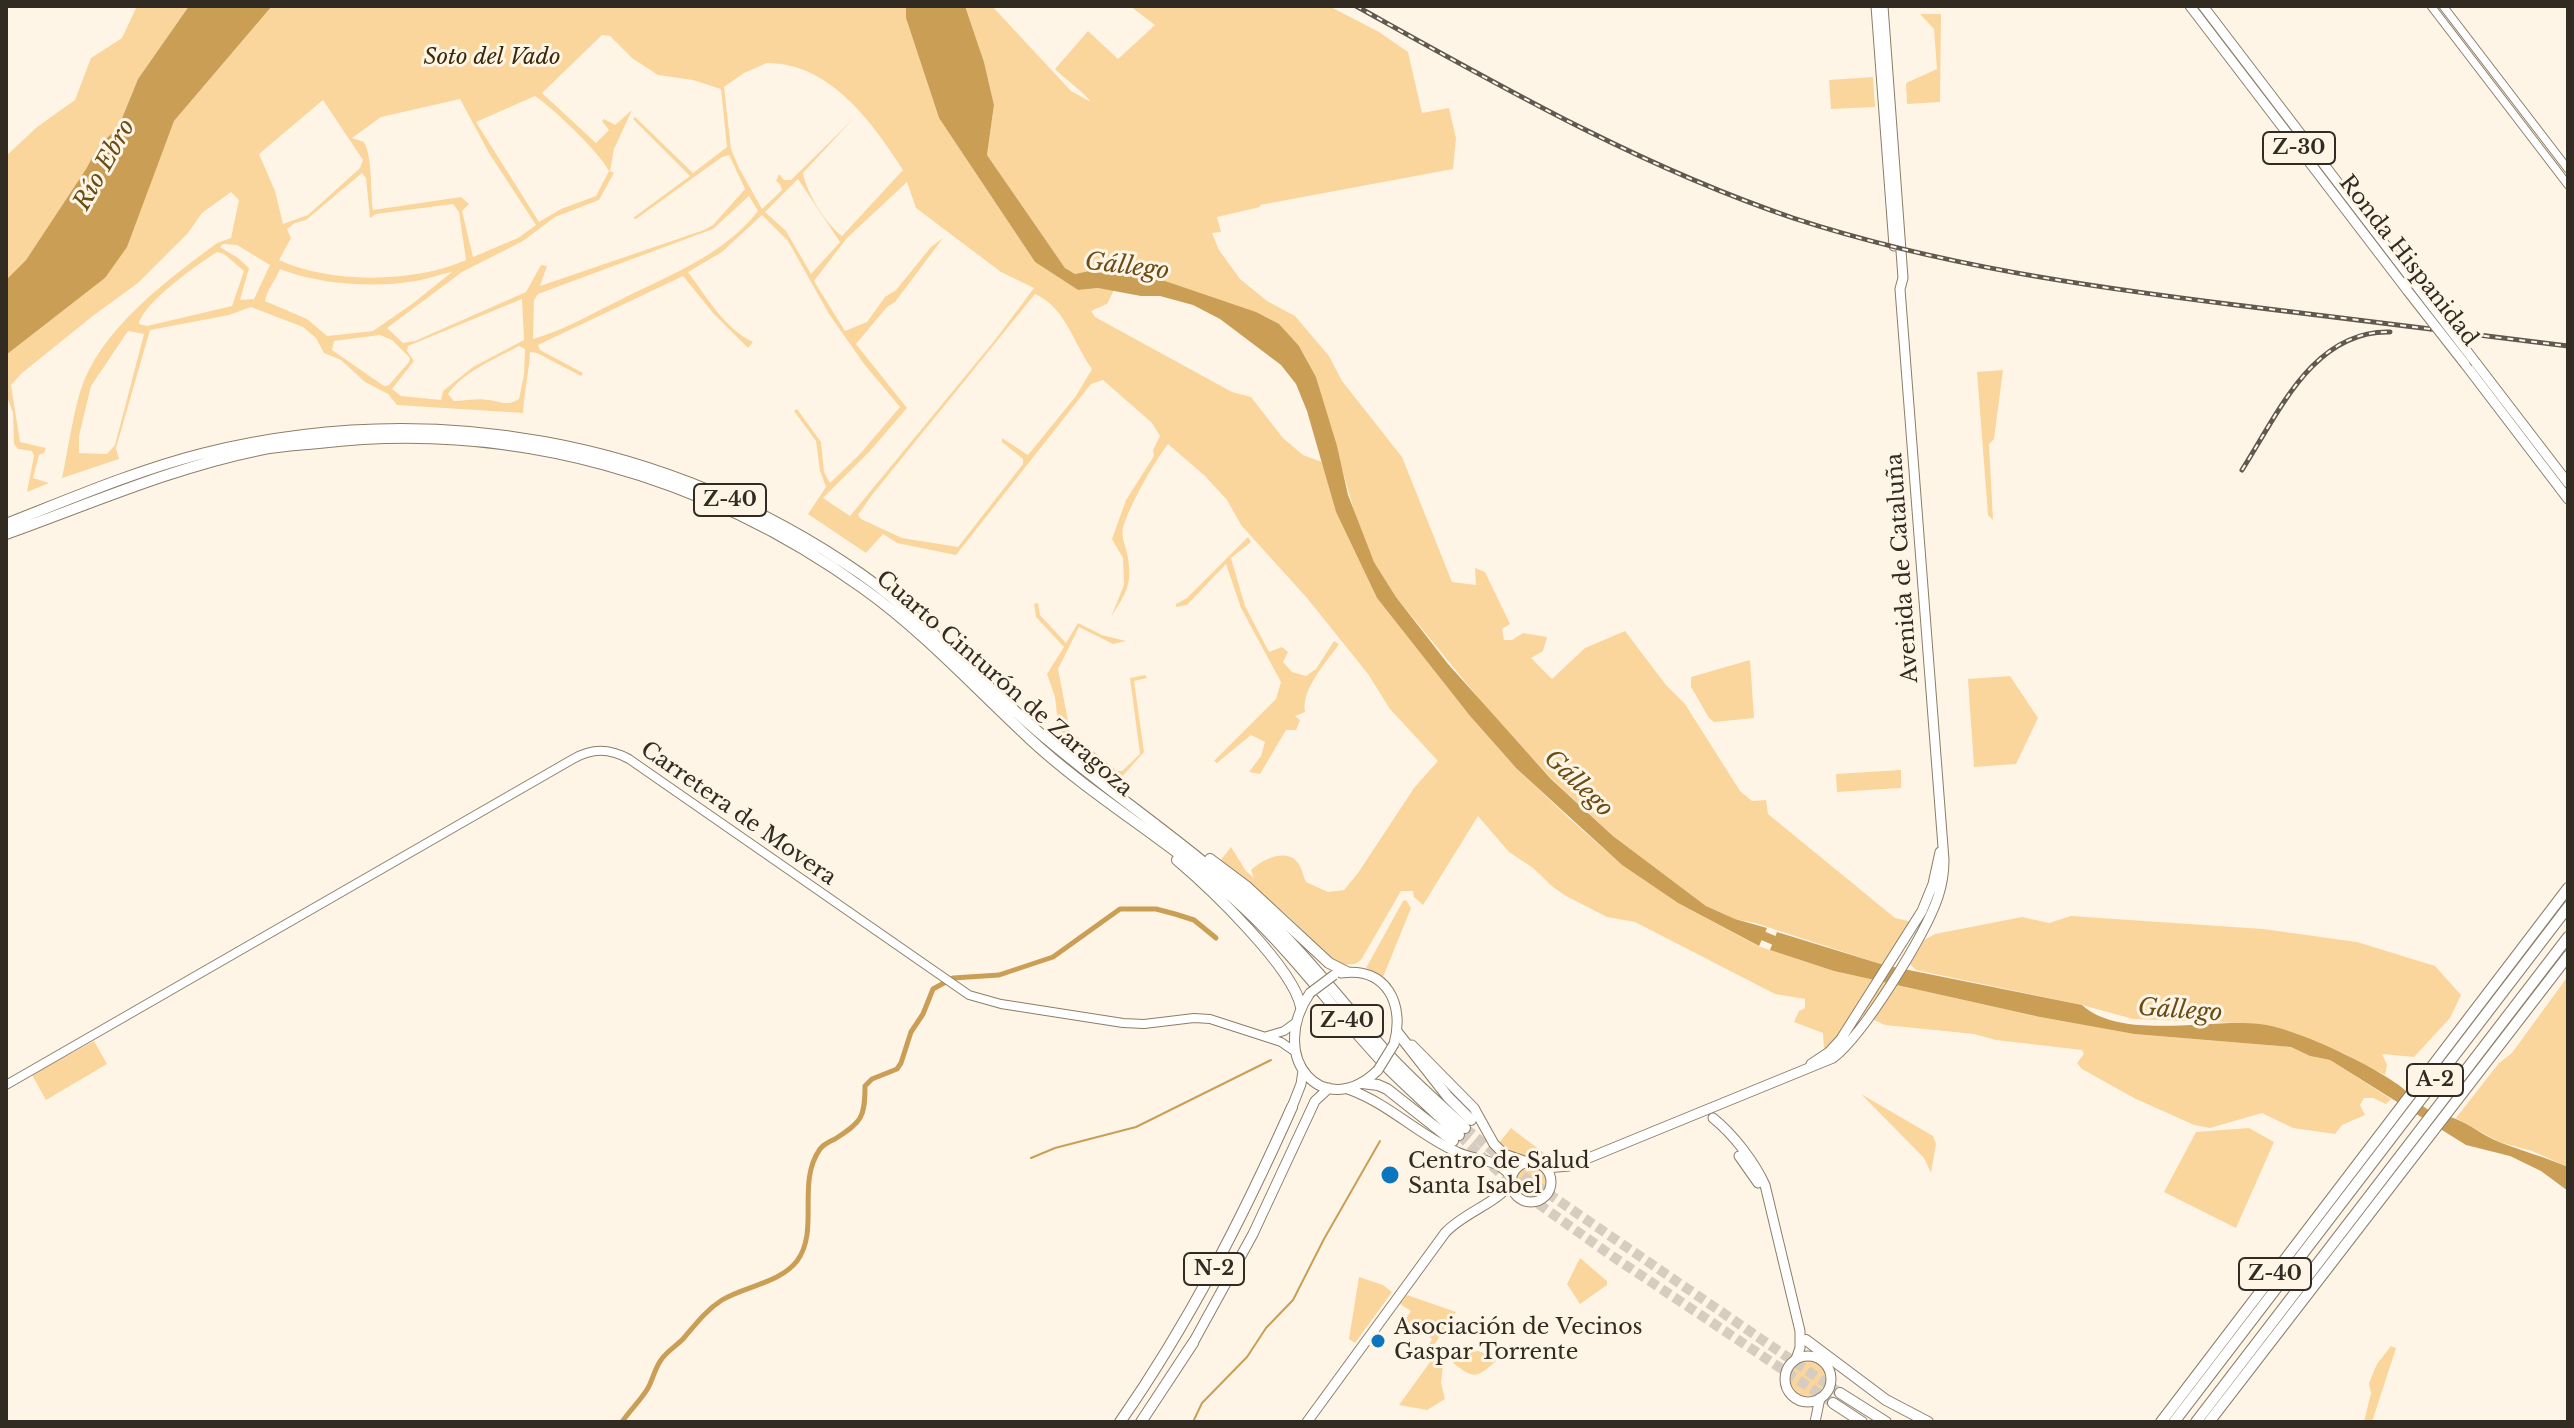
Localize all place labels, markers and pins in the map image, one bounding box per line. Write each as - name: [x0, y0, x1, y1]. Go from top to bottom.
- place label: Centro de Salud Santa Isabel: [1408, 1149, 1590, 1200]
- marker: Centro de Salud Santa Isabel: [1379, 1164, 1401, 1186]
- place label: Asociación de Vecinos Gaspar Torrente: [1394, 1315, 1643, 1366]
- marker: Asociación de Vecinos Gaspar Torrente: [1369, 1332, 1387, 1350]

